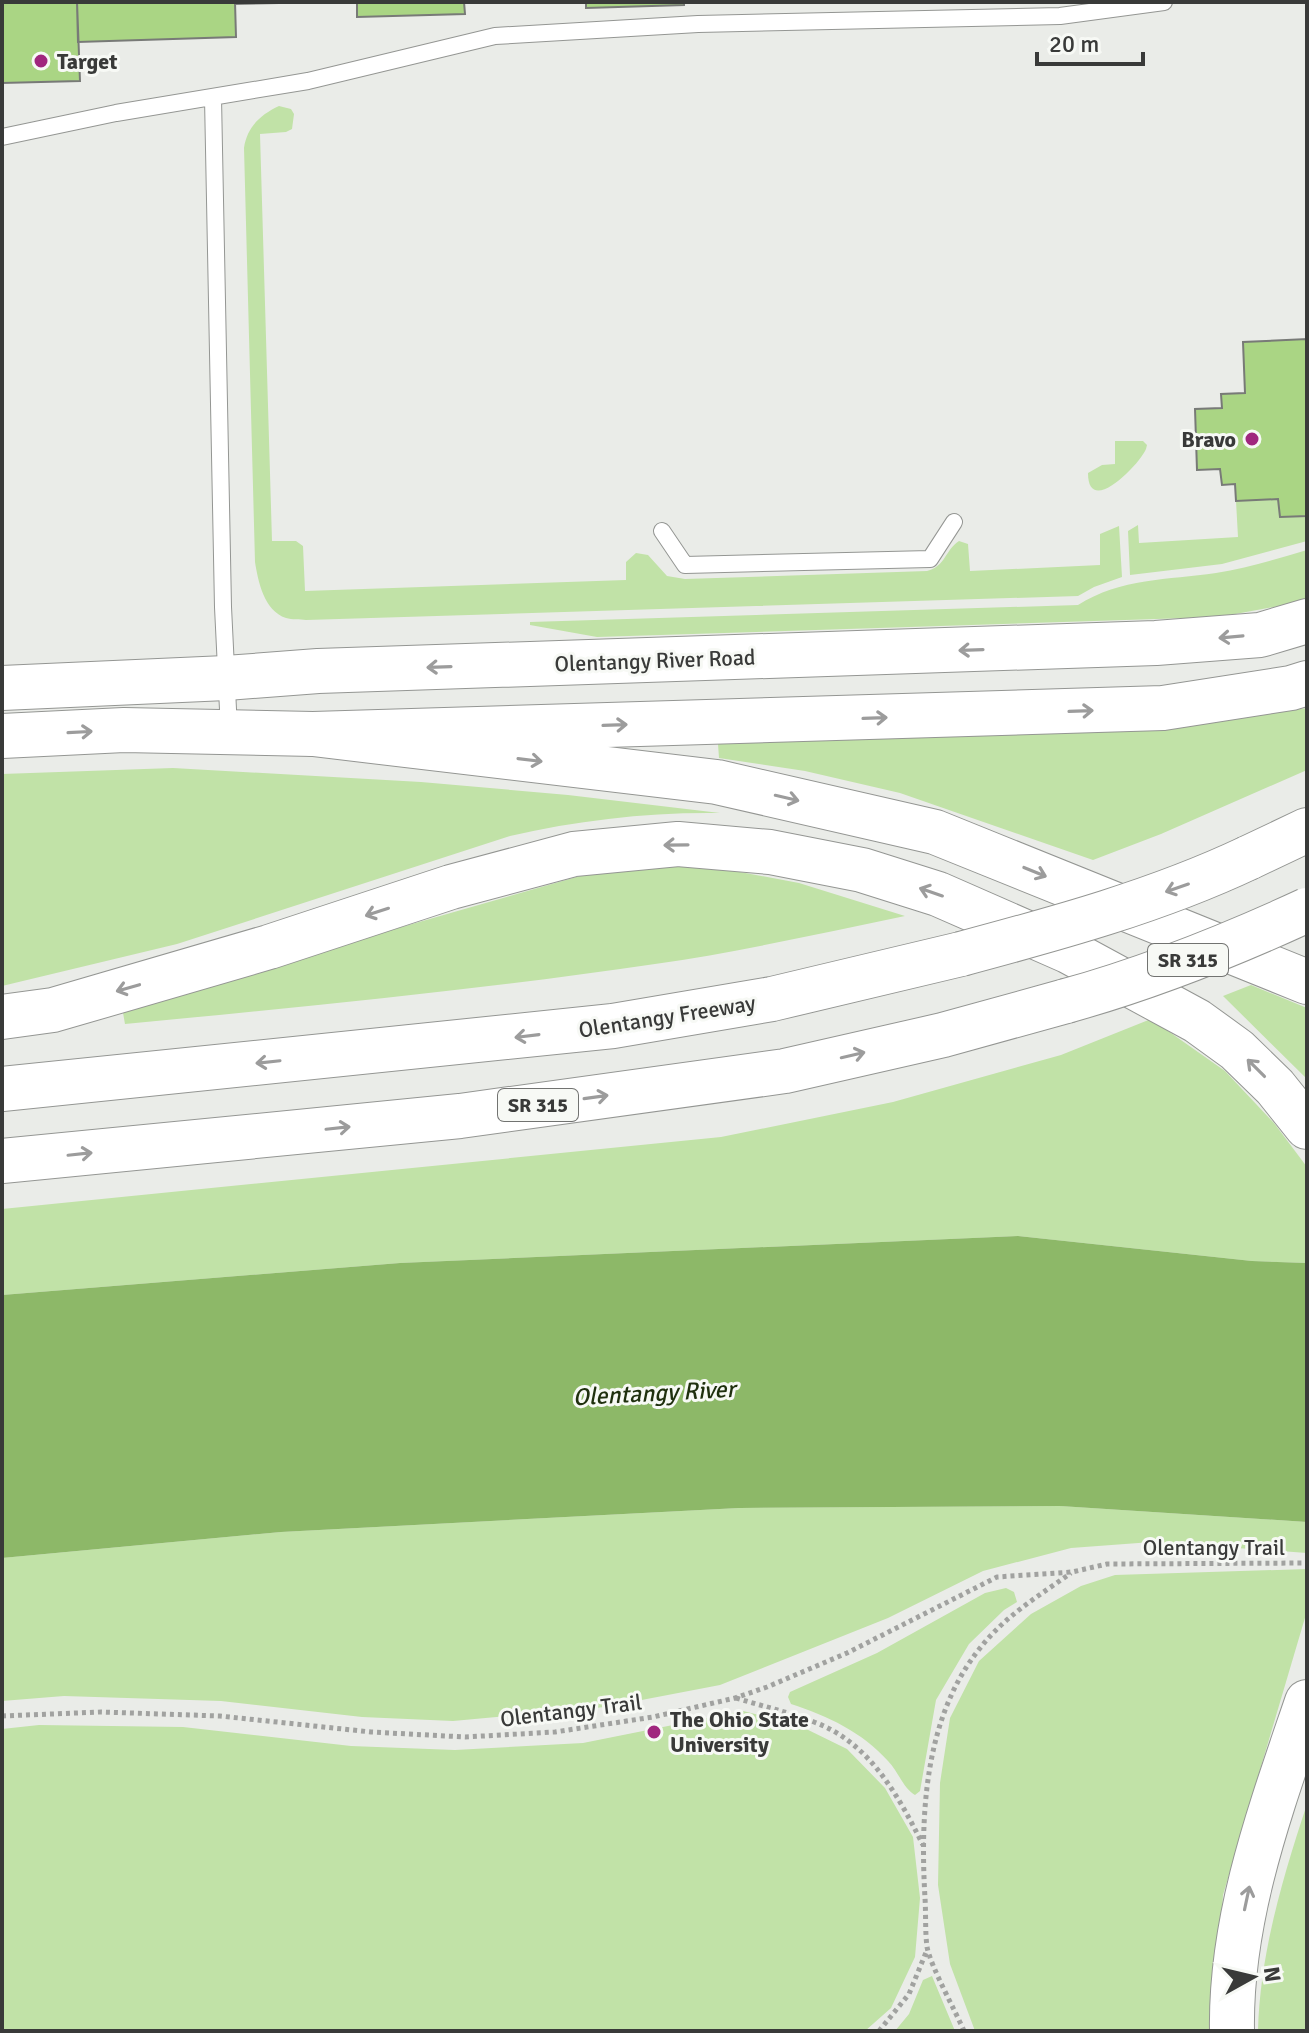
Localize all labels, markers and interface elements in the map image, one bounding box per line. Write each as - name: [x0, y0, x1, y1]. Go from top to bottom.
- scale bar: [1037, 16, 1143, 66]
- text: 20 m: [1049, 29, 1099, 59]
- place label: Target: [57, 48, 117, 75]
- marker: Target: [32, 52, 50, 70]
- place label: Bravo: [1181, 426, 1236, 453]
- marker: Bravo: [1243, 430, 1261, 448]
- one-way arrow: [1218, 630, 1245, 645]
- one-way arrow: [958, 642, 985, 658]
- street label: Olentangy River Road: [554, 643, 756, 677]
- one-way arrow: [426, 660, 453, 675]
- one-way arrow: [1067, 703, 1094, 718]
- one-way arrow: [861, 710, 888, 725]
- one-way arrow: [601, 718, 628, 733]
- one-way arrow: [66, 725, 93, 740]
- one-way arrow: [516, 752, 543, 767]
- one-way arrow: [773, 791, 799, 806]
- one-way arrow: [663, 838, 690, 853]
- one-way arrow: [1022, 866, 1047, 880]
- one-way arrow: [1165, 882, 1189, 896]
- one-way arrow: [918, 884, 943, 899]
- one-way arrow: [364, 905, 389, 920]
- road number: SR 315: [1148, 944, 1228, 976]
- one-way arrow: [116, 982, 141, 996]
- street label: Olentangy Freeway: [577, 989, 758, 1044]
- one-way arrow: [514, 1028, 541, 1043]
- one-way arrow: [839, 1047, 865, 1062]
- one-way arrow: [255, 1055, 282, 1070]
- one-way arrow: [1247, 1059, 1266, 1078]
- road number: SR 315: [498, 1089, 578, 1121]
- one-way arrow: [583, 1089, 609, 1104]
- one-way arrow: [324, 1121, 351, 1136]
- one-way arrow: [66, 1146, 93, 1161]
- water label: Olentangy River: [572, 1374, 739, 1412]
- street label: Olentangy Trail: [1143, 1534, 1285, 1561]
- street label: Olentangy Trail: [499, 1688, 643, 1733]
- place label: The Ohio State University: [670, 1706, 809, 1758]
- marker: The Ohio State University: [645, 1723, 663, 1741]
- one-way arrow: [1240, 1886, 1255, 1911]
- north arrow: [1213, 1937, 1293, 2017]
- text: N: [1258, 1965, 1287, 1984]

